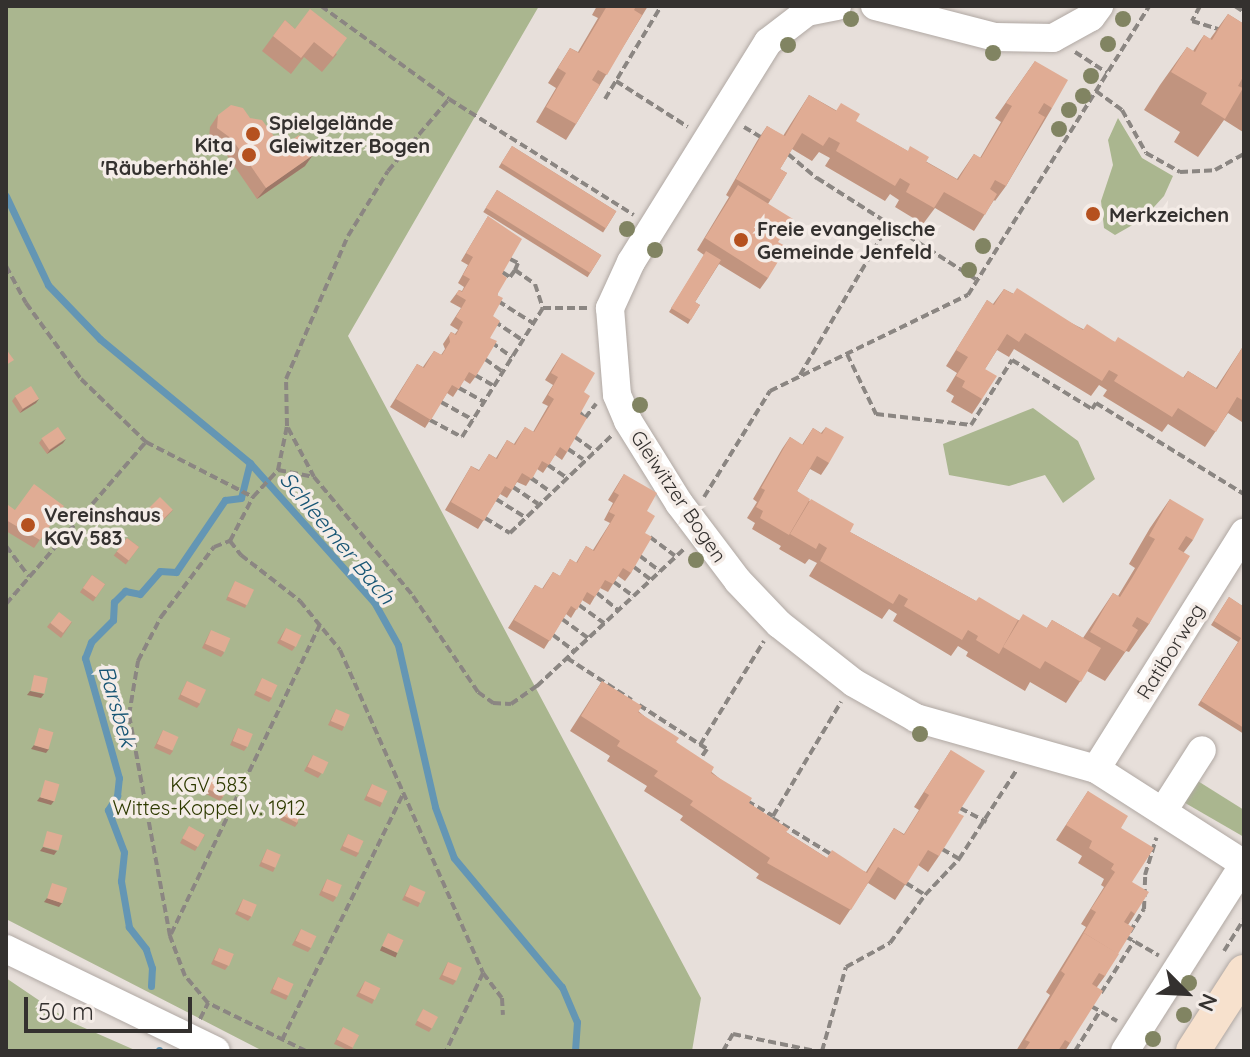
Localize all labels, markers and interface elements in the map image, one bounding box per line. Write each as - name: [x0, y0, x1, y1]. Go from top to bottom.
- place label: Spielgelände Gleiwitzer Bogen: [269, 110, 430, 157]
- marker: Spielgelände Gleiwitzer Bogen: [244, 125, 262, 143]
- place label: Kita 'Räuberhöhle': [101, 132, 233, 179]
- marker: Kita 'Räuberhöhle': [240, 146, 258, 164]
- place label: Merkzeichen: [1109, 202, 1229, 226]
- marker: Merkzeichen: [1084, 205, 1102, 223]
- place label: Freie evangelische Gemeinde Jenfeld: [757, 216, 935, 263]
- marker: Freie evangelische Gemeinde Jenfeld: [732, 231, 750, 249]
- street label: Gleiwitzer Bogen: [626, 426, 732, 566]
- water label: Schleemer Bach: [274, 467, 400, 609]
- place label: Vereinshaus KGV 583: [44, 502, 161, 549]
- marker: Vereinshaus KGV 583: [19, 516, 37, 534]
- street label: Ratiborweg: [1131, 599, 1209, 703]
- water label: Barsbek: [93, 662, 141, 750]
- park label: KGV 583 Wittes-Koppel v. 1912: [112, 773, 306, 820]
- north arrow: [1146, 953, 1226, 1033]
- scale bar: [28, 981, 196, 1031]
- text: N: [1192, 990, 1224, 1016]
- text: 50 m: [38, 996, 94, 1026]

